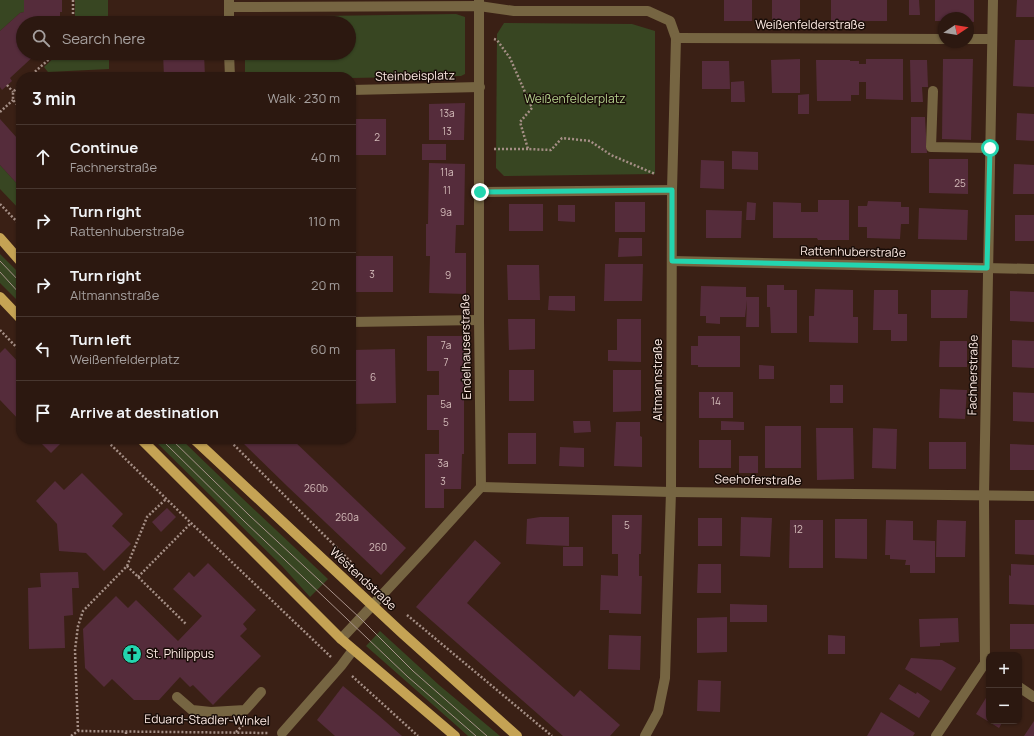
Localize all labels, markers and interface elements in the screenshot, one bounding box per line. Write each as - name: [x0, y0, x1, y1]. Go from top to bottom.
- north arrow: [938, 12, 974, 48]
- search box: [16, 16, 356, 60]
- street label: Weißenfelderstraße: [755, 16, 865, 33]
- icon: search: [30, 27, 52, 49]
- text: Search here: [62, 28, 145, 49]
- street label: Steinbeisplatz: [375, 66, 455, 85]
- text: 3 min: [32, 87, 76, 110]
- text: Walk · 230 m: [267, 89, 340, 107]
- park label: Weißenfelderplatz: [524, 90, 626, 107]
- house number: 13a: [440, 106, 455, 120]
- house number: 13: [442, 124, 452, 138]
- house number: 2: [374, 130, 380, 144]
- text: Continue: [70, 137, 138, 158]
- route start: [981, 139, 999, 157]
- icon: ahead: [32, 146, 54, 168]
- text: 40 m: [311, 148, 340, 166]
- text: Fachnerstraße: [70, 158, 157, 176]
- house number: 11a: [440, 165, 454, 179]
- house number: 25: [954, 176, 966, 190]
- house number: 11: [443, 183, 451, 197]
- route end: [471, 183, 489, 201]
- text: Turn right: [70, 201, 141, 222]
- house number: 9a: [440, 205, 452, 219]
- icon: right: [32, 210, 54, 232]
- text: 110 m: [308, 212, 340, 230]
- text: Rattenhuberstraße: [70, 222, 184, 240]
- street label: Rattenhuberstraße: [800, 242, 906, 261]
- text: Turn right: [70, 265, 141, 286]
- house number: 3: [369, 267, 375, 281]
- house number: 9: [445, 268, 451, 282]
- icon: right: [32, 274, 54, 296]
- text: 20 m: [311, 276, 340, 294]
- text: Altmannstraße: [70, 286, 159, 304]
- street label: Endelhauserstraße: [456, 294, 475, 400]
- text: Turn left: [70, 329, 132, 350]
- street label: Fachnerstraße: [963, 335, 982, 415]
- icon: left: [32, 338, 54, 360]
- house number: 7a: [441, 338, 451, 352]
- street label: Altmannstraße: [649, 339, 666, 421]
- text: 60 m: [310, 340, 340, 358]
- text: Weißenfelderplatz: [70, 350, 180, 368]
- house number: 7: [443, 355, 449, 369]
- house number: 6: [370, 370, 376, 384]
- house number: 14: [711, 394, 721, 408]
- house number: 5a: [440, 397, 452, 411]
- icon: arrive: [32, 402, 54, 424]
- text: Arrive at destination: [70, 402, 219, 423]
- house number: 5: [443, 415, 449, 429]
- house number: 3a: [437, 456, 449, 470]
- street label: Seehoferstraße: [714, 470, 802, 489]
- house number: 3: [440, 474, 446, 488]
- house number: 260b: [304, 481, 328, 495]
- house number: 260a: [335, 510, 359, 524]
- house number: 5: [624, 518, 630, 532]
- house number: 12: [793, 522, 803, 536]
- house number: 260: [369, 540, 387, 554]
- street label: Westendstraße: [326, 543, 400, 614]
- church icon: St. Philippus: [121, 643, 143, 665]
- place label: St. Philippus: [146, 645, 214, 662]
- map controls: [986, 652, 1022, 724]
- button: +: [986, 652, 1022, 688]
- button: −: [986, 688, 1022, 724]
- street label: Eduard-Stadler-Winkel: [144, 710, 270, 729]

